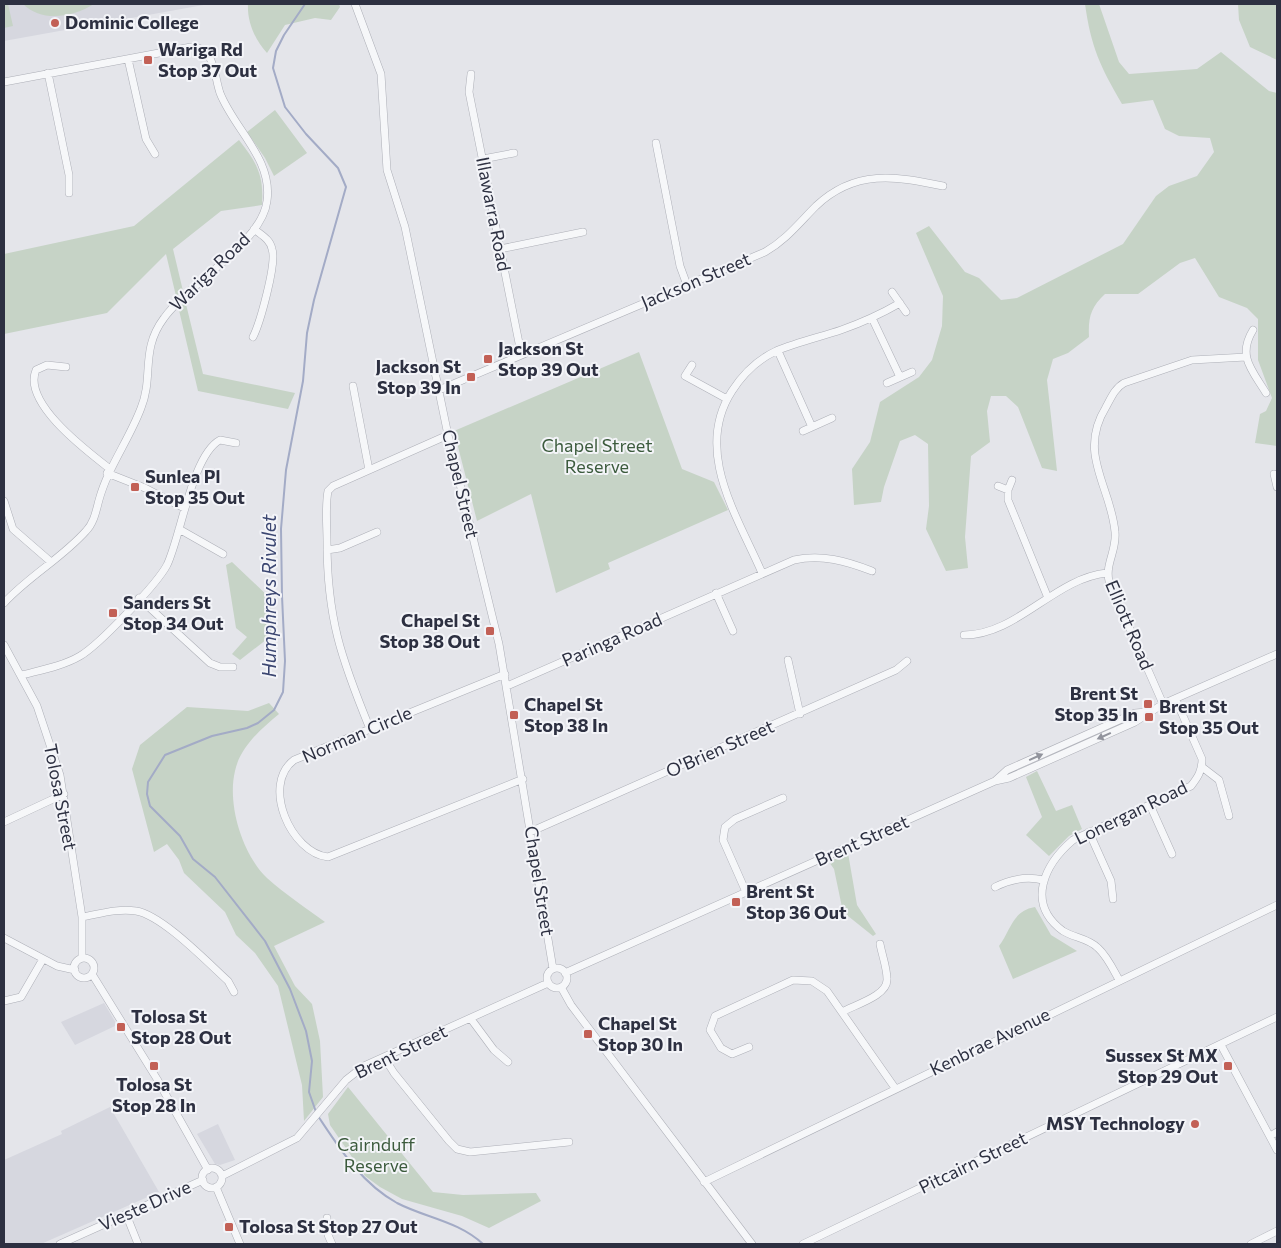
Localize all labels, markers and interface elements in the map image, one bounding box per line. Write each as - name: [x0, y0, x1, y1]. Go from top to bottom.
- place label: Dominic College: [65, 11, 199, 33]
- marker: Dominic College: [49, 17, 61, 29]
- place label: Wariga Rd Stop 37 Out: [158, 38, 258, 81]
- marker: Wariga Rd Stop 37 Out: [142, 54, 154, 66]
- street label: Illawarra Road: [472, 155, 516, 273]
- street label: Wariga Road: [165, 228, 254, 315]
- street label: Jackson Street: [638, 247, 754, 313]
- place label: Jackson St Stop 39 Out: [498, 337, 599, 380]
- marker: Jackson St Stop 39 Out: [482, 353, 494, 365]
- place label: Jackson St Stop 39 In: [375, 355, 461, 398]
- marker: Jackson St Stop 39 In: [465, 371, 477, 383]
- street label: Chapel Street: [438, 427, 484, 540]
- park label: Chapel Street Reserve: [541, 434, 653, 477]
- place label: Sunlea Pl Stop 35 Out: [145, 465, 245, 508]
- marker: Sunlea Pl Stop 35 Out: [129, 481, 141, 493]
- water label: Humphreys Rivulet: [257, 513, 280, 678]
- street label: Elliott Road: [1101, 576, 1159, 673]
- place label: Sanders St Stop 34 Out: [123, 591, 224, 634]
- marker: Sanders St Stop 34 Out: [107, 607, 119, 619]
- street label: Paringa Road: [558, 607, 665, 671]
- place label: Chapel St Stop 38 Out: [379, 609, 480, 652]
- marker: Chapel St Stop 38 Out: [484, 625, 496, 637]
- place label: Brent St Stop 35 In: [1054, 682, 1138, 725]
- place label: Chapel St Stop 38 In: [524, 693, 608, 736]
- place label: Brent St Stop 35 Out: [1159, 695, 1259, 738]
- marker: Brent St Stop 35 In: [1142, 698, 1154, 710]
- street label: Norman Circle: [298, 701, 415, 767]
- marker: Chapel St Stop 38 In: [508, 709, 520, 721]
- marker: Brent St Stop 35 Out: [1143, 711, 1155, 723]
- street label: O'Brien Street: [662, 714, 777, 782]
- one-way arrow: [1097, 732, 1111, 740]
- street label: Tolosa Street: [40, 742, 82, 852]
- one-way arrow: [1029, 753, 1043, 761]
- street label: Lonergan Road: [1071, 775, 1191, 849]
- street label: Brent Street: [811, 810, 912, 870]
- street label: Chapel Street: [520, 824, 560, 937]
- place label: Brent St Stop 36 Out: [746, 880, 847, 923]
- marker: Brent St Stop 36 Out: [730, 896, 742, 908]
- street label: Kenbrae Avenue: [926, 1002, 1053, 1080]
- place label: Tolosa St Stop 28 Out: [131, 1005, 232, 1048]
- place label: Chapel St Stop 30 In: [598, 1012, 683, 1055]
- street label: Brent Street: [351, 1019, 450, 1083]
- marker: Tolosa St Stop 28 Out: [115, 1021, 127, 1033]
- marker: Chapel St Stop 30 In: [582, 1028, 594, 1040]
- place label: Sussex St MX Stop 29 Out: [1105, 1044, 1218, 1087]
- marker: Tolosa St Stop 28 In: [148, 1060, 160, 1072]
- marker: Sussex St MX Stop 29 Out: [1222, 1060, 1234, 1072]
- place label: Tolosa St Stop 28 In: [112, 1073, 196, 1116]
- place label: MSY Technology: [1046, 1112, 1185, 1134]
- marker: MSY Technology: [1189, 1118, 1201, 1130]
- street label: Pitcairn Street: [915, 1126, 1030, 1198]
- park label: Cairnduff Reserve: [337, 1133, 415, 1176]
- street label: Vieste Drive: [95, 1175, 194, 1235]
- place label: Tolosa St Stop 27 Out: [239, 1215, 418, 1237]
- marker: Tolosa St Stop 27 Out: [223, 1221, 235, 1233]

